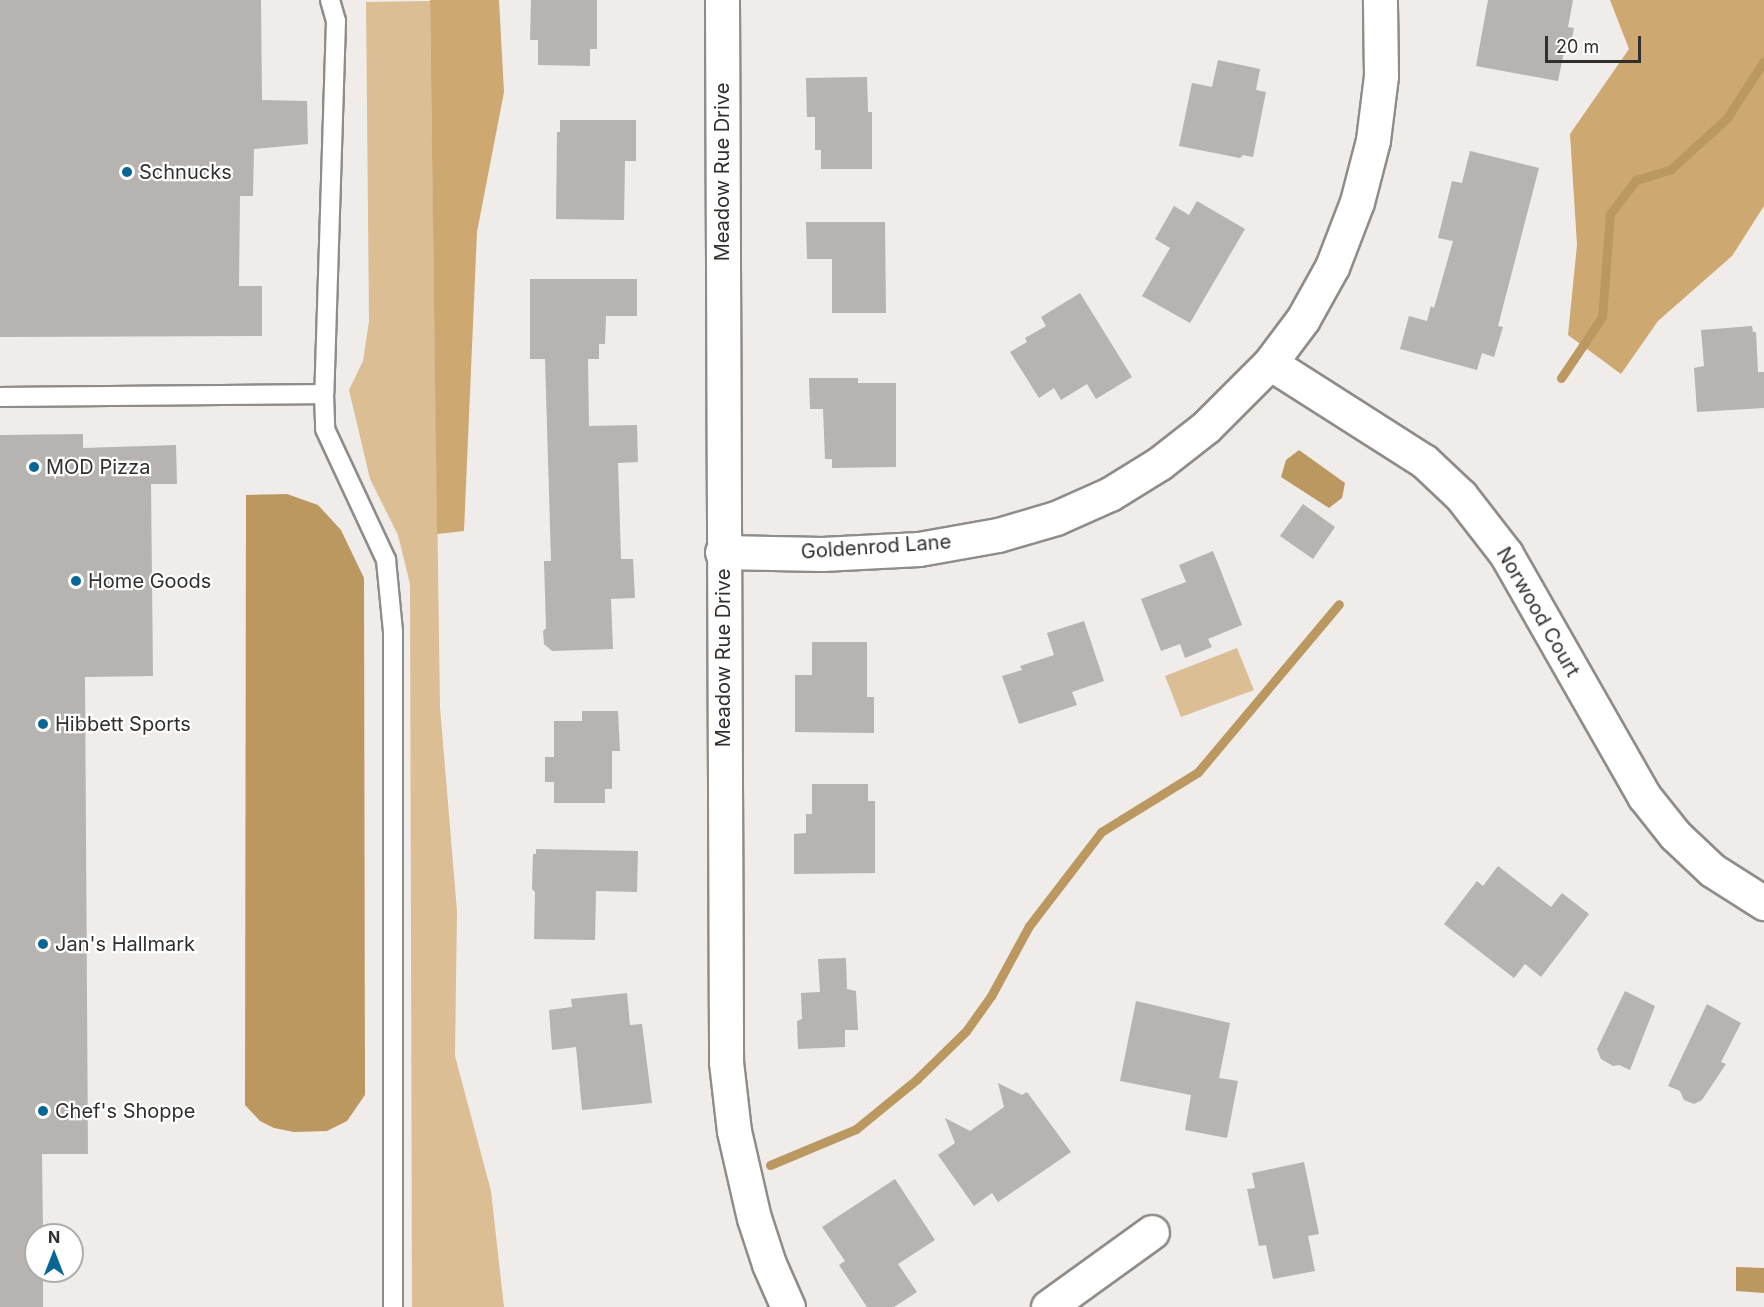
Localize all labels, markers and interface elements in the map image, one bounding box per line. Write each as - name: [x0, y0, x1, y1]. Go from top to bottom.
- scale bar: [1548, 24, 1644, 62]
- text: 20 m: [1556, 36, 1599, 57]
- street label: Meadow Rue Drive: [710, 83, 734, 261]
- place label: Schnucks: [139, 160, 232, 184]
- marker: Schnucks: [120, 165, 134, 179]
- place label: MOD Pizza: [46, 455, 150, 479]
- marker: MOD Pizza: [27, 460, 41, 474]
- street label: Goldenrod Lane: [800, 530, 952, 564]
- street label: Norwood Court: [1491, 543, 1585, 681]
- place label: Home Goods: [88, 569, 211, 593]
- street label: Meadow Rue Drive: [711, 569, 735, 747]
- marker: Home Goods: [69, 574, 83, 588]
- place label: Hibbett Sports: [55, 712, 191, 736]
- marker: Hibbett Sports: [36, 717, 50, 731]
- place label: Jan's Hallmark: [55, 932, 195, 956]
- marker: Jan's Hallmark: [36, 937, 50, 951]
- place label: Chef's Shoppe: [55, 1099, 195, 1123]
- marker: Chef's Shoppe: [36, 1104, 50, 1118]
- north arrow: [24, 1223, 84, 1283]
- text: N: [48, 1227, 60, 1247]

